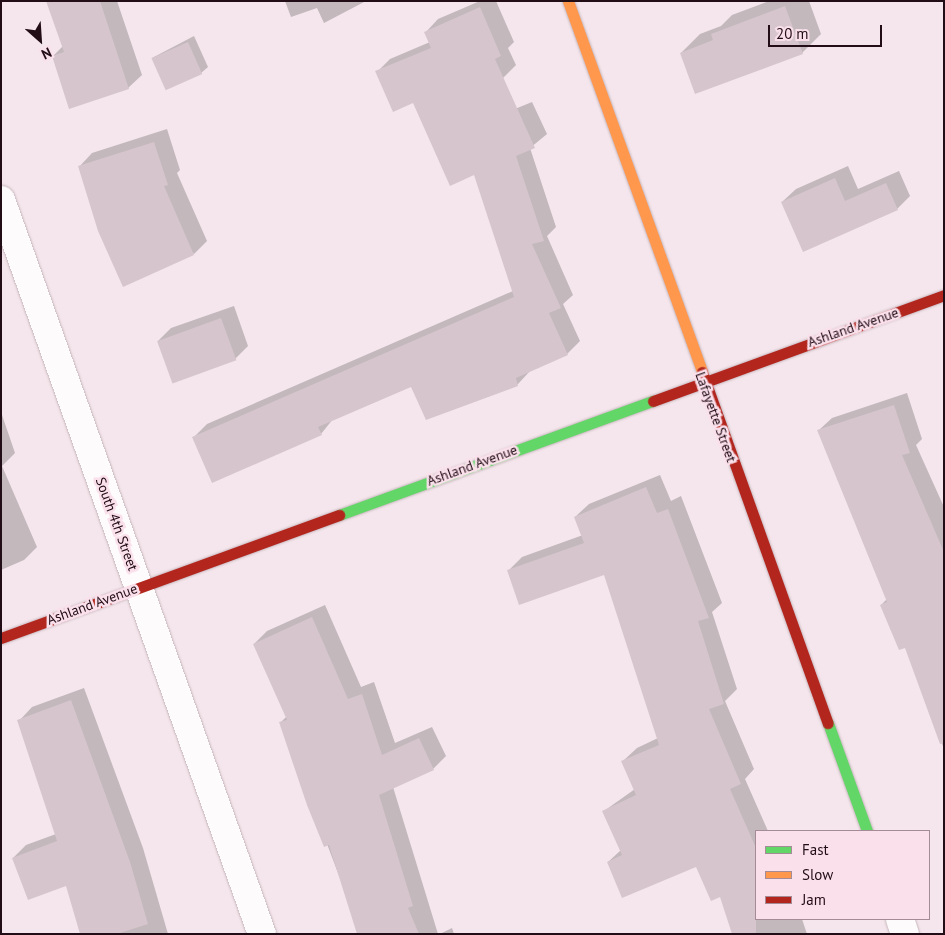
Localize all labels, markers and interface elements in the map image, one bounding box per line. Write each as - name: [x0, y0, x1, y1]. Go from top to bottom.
- north arrow: [15, 15, 65, 65]
- scale bar: [770, 15, 884, 47]
- text: 20 m: [776, 24, 809, 43]
- text: N: [39, 43, 55, 64]
- street label: Ashland Avenue: [805, 304, 901, 350]
- street label: Lafayette Street: [692, 370, 740, 464]
- street label: Ashland Avenue: [424, 441, 520, 489]
- street label: South 4th Street: [92, 475, 142, 573]
- street label: Ashland Avenue: [44, 580, 140, 628]
- legend: [755, 830, 930, 920]
- text: Fast: [802, 840, 829, 859]
- text: Slow: [802, 865, 833, 884]
- text: Jam: [802, 890, 826, 909]

